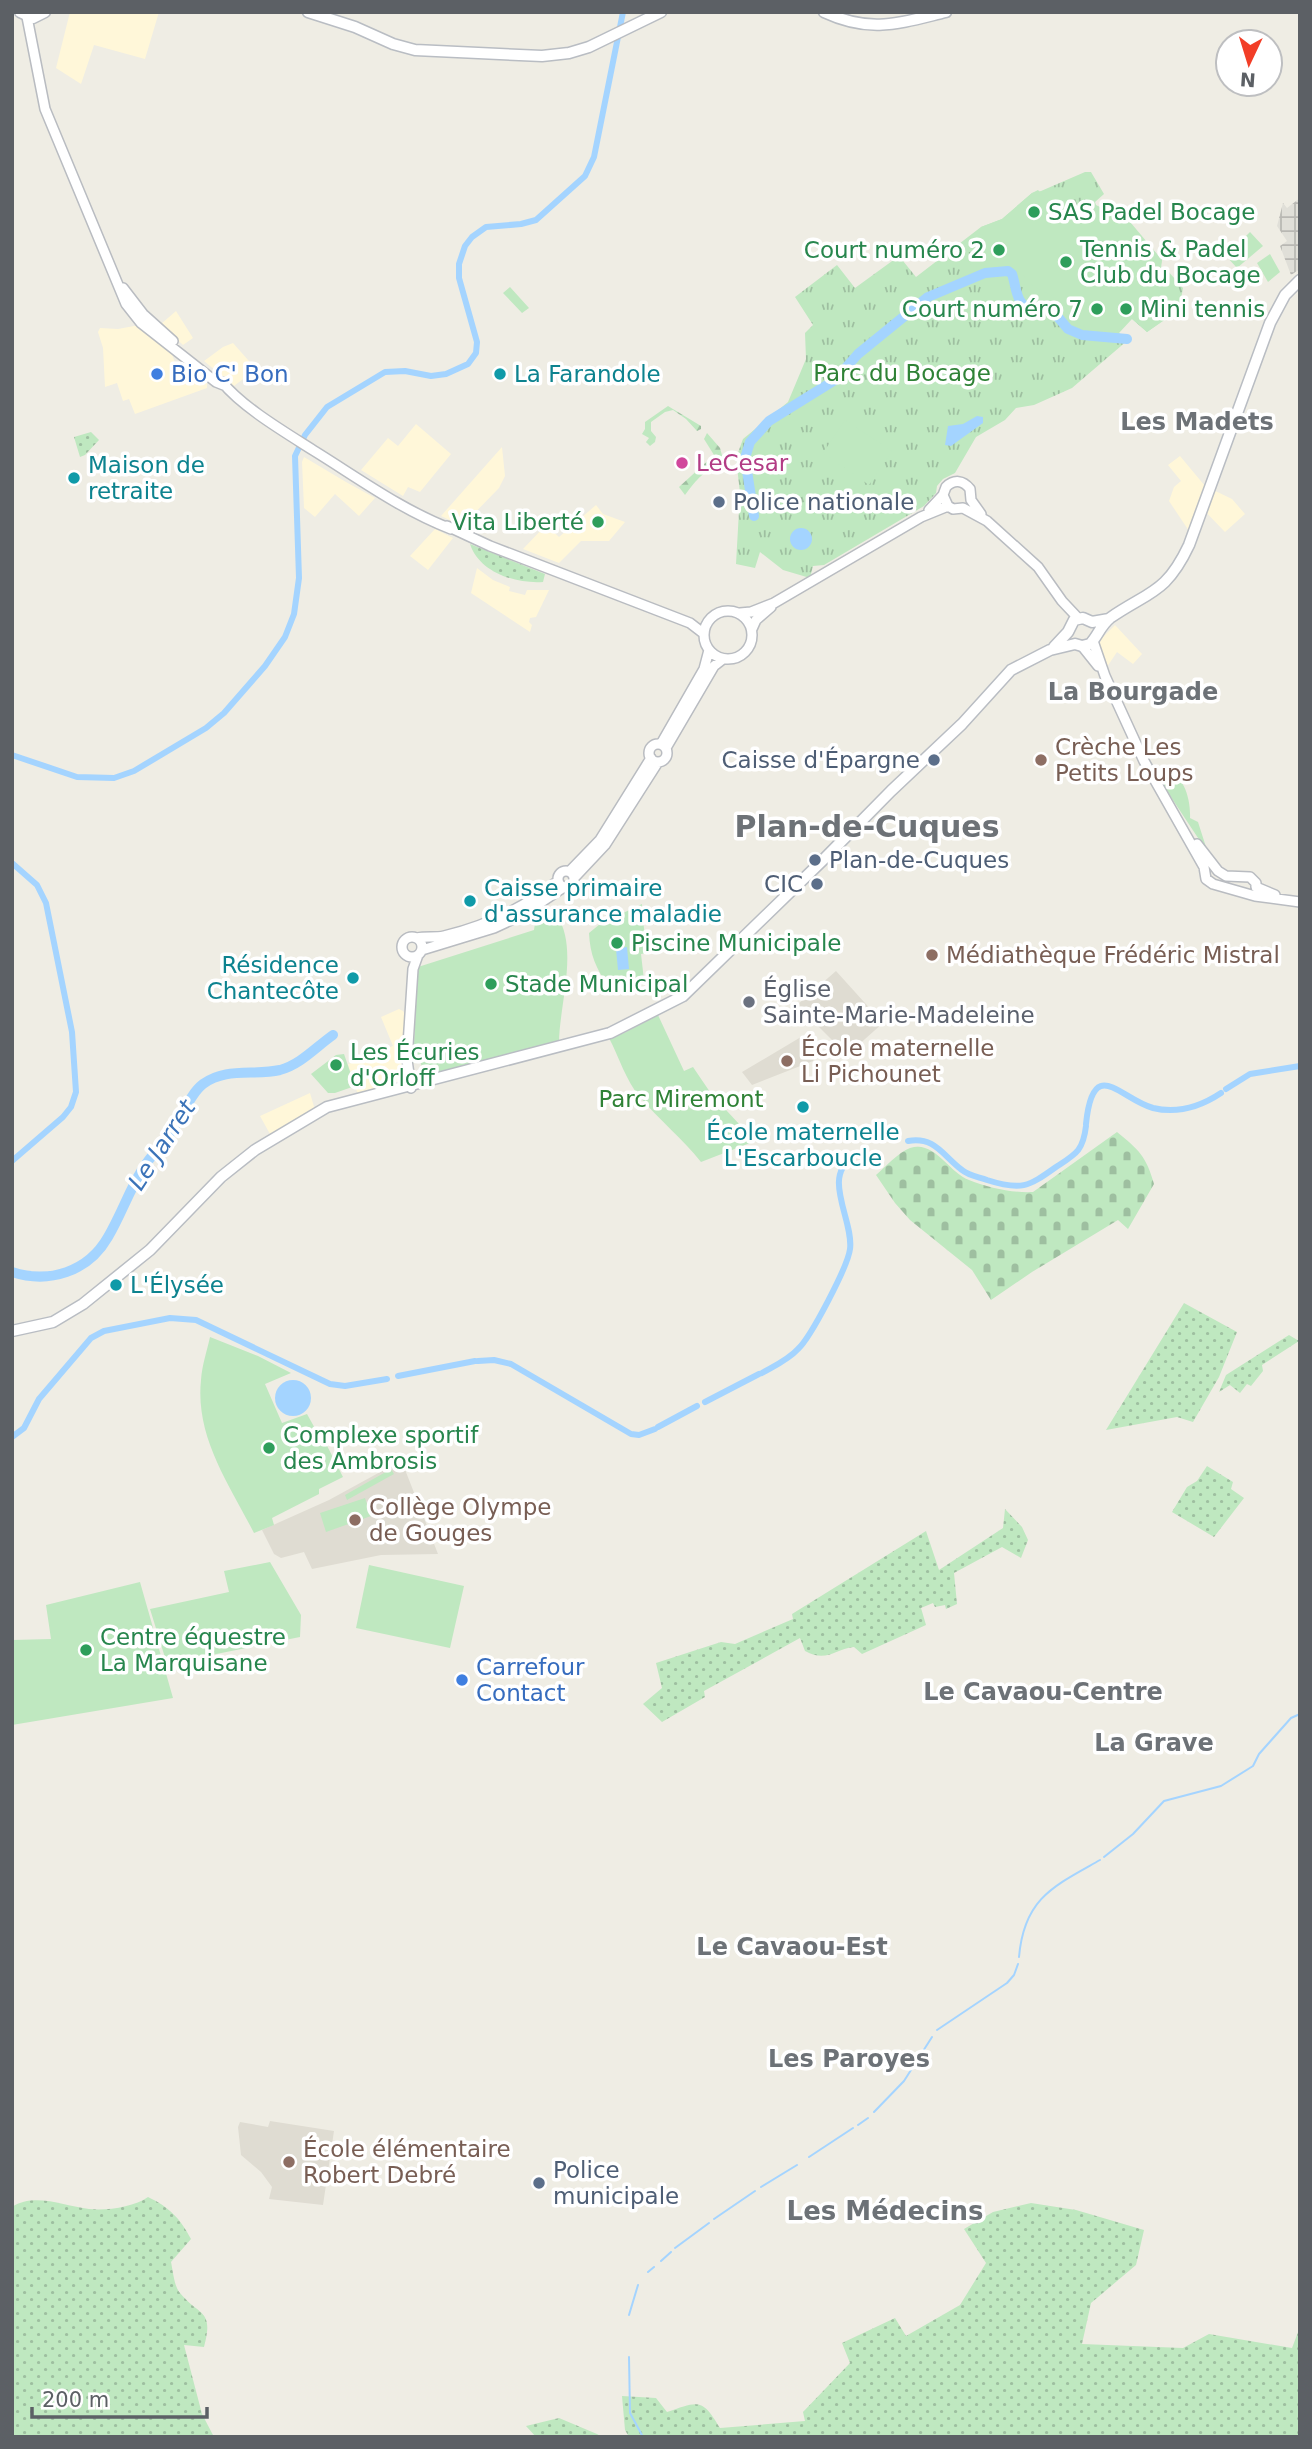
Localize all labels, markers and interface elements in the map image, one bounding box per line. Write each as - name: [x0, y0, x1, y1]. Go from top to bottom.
- north arrow: [1214, 28, 1284, 98]
- text: N: [1239, 68, 1257, 91]
- place label: SAS Padel Bocage: [1048, 199, 1255, 225]
- marker: SAS Padel Bocage: [1026, 204, 1042, 220]
- place label: Tennis & Padel Club du Bocage: [1079, 236, 1261, 288]
- place label: Court numéro 2: [804, 237, 985, 263]
- marker: Court numéro 2: [991, 242, 1007, 258]
- marker: Tennis & Padel Club du Bocage: [1058, 254, 1074, 270]
- place label: Court numéro 7: [902, 296, 1083, 322]
- place label: Mini tennis: [1140, 296, 1265, 322]
- marker: Court numéro 7: [1089, 301, 1105, 317]
- marker: Mini tennis: [1118, 301, 1134, 317]
- park label: Parc du Bocage: [813, 360, 991, 386]
- place label: Bio C' Bon: [171, 361, 289, 387]
- place label: La Farandole: [514, 361, 661, 387]
- marker: Bio C' Bon: [149, 366, 165, 382]
- marker: La Farandole: [492, 366, 508, 382]
- district label: Les Madets: [1120, 408, 1274, 436]
- place label: LeCesar: [696, 450, 789, 476]
- place label: Maison de retraite: [88, 452, 205, 504]
- marker: LeCesar: [674, 455, 690, 471]
- marker: Maison de retraite: [66, 470, 82, 486]
- place label: Police nationale: [733, 489, 914, 515]
- marker: Police nationale: [711, 494, 727, 510]
- place label: Vita Liberté: [451, 509, 584, 535]
- marker: Vita Liberté: [590, 514, 606, 530]
- district label: La Bourgade: [1048, 678, 1218, 706]
- place label: Crèche Les Petits Loups: [1055, 734, 1194, 786]
- place label: Caisse d'Épargne: [722, 746, 920, 773]
- marker: Caisse d'Épargne: [926, 752, 942, 768]
- marker: Crèche Les Petits Loups: [1033, 752, 1049, 768]
- district label: Plan-de-Cuques: [734, 809, 1000, 844]
- place label: Plan-de-Cuques: [829, 847, 1009, 873]
- marker: Plan-de-Cuques: [807, 852, 823, 868]
- place label: CIC: [764, 871, 803, 897]
- place label: Caisse primaire d'assurance maladie: [484, 875, 722, 927]
- marker: CIC: [809, 876, 825, 892]
- marker: Caisse primaire d'assurance maladie: [462, 893, 478, 909]
- place label: Piscine Municipale: [631, 930, 841, 956]
- marker: Piscine Municipale: [609, 935, 625, 951]
- place label: Médiathèque Frédéric Mistral: [946, 942, 1280, 968]
- marker: Médiathèque Frédéric Mistral: [924, 947, 940, 963]
- place label: Résidence Chantecôte: [207, 952, 339, 1004]
- marker: Résidence Chantecôte: [345, 970, 361, 986]
- place label: Stade Municipal: [505, 971, 688, 997]
- place label: Église Sainte-Marie-Madeleine: [763, 975, 1035, 1028]
- marker: Stade Municipal: [483, 976, 499, 992]
- marker: Église Sainte-Marie-Madeleine: [741, 994, 757, 1010]
- place label: École maternelle Li Pichounet: [801, 1034, 994, 1087]
- place label: Les Écuries d'Orloff: [350, 1038, 480, 1091]
- marker: École maternelle Li Pichounet: [779, 1053, 795, 1069]
- marker: Les Écuries d'Orloff: [328, 1057, 344, 1073]
- park label: Parc Miremont: [598, 1086, 764, 1112]
- water label: Le Jarret: [123, 1093, 202, 1195]
- marker: École maternelle L'Escarboucle: [795, 1099, 811, 1115]
- place label: École maternelle L'Escarboucle: [706, 1118, 900, 1171]
- place label: L'Élysée: [130, 1271, 224, 1298]
- marker: L'Élysée: [108, 1277, 124, 1293]
- place label: Complexe sportif des Ambrosis: [283, 1422, 479, 1474]
- marker: Complexe sportif des Ambrosis: [261, 1440, 277, 1456]
- place label: Collège Olympe de Gouges: [369, 1494, 551, 1546]
- marker: Collège Olympe de Gouges: [347, 1512, 363, 1528]
- place label: Centre équestre La Marquisane: [100, 1624, 286, 1676]
- marker: Centre équestre La Marquisane: [78, 1642, 94, 1658]
- place label: Carrefour Contact: [476, 1654, 585, 1706]
- marker: Carrefour Contact: [454, 1672, 470, 1688]
- district label: Le Cavaou-Centre: [923, 1678, 1163, 1706]
- district label: La Grave: [1094, 1729, 1214, 1757]
- district label: Le Cavaou-Est: [696, 1933, 888, 1961]
- district label: Les Paroyes: [768, 2045, 930, 2073]
- place label: École élémentaire Robert Debré: [303, 2135, 511, 2188]
- marker: École élémentaire Robert Debré: [281, 2154, 297, 2170]
- place label: Police municipale: [553, 2157, 679, 2209]
- marker: Police municipale: [531, 2175, 547, 2191]
- district label: Les Médecins: [787, 2196, 983, 2226]
- scale bar: [32, 2376, 206, 2420]
- text: 200 m: [42, 2388, 109, 2412]

